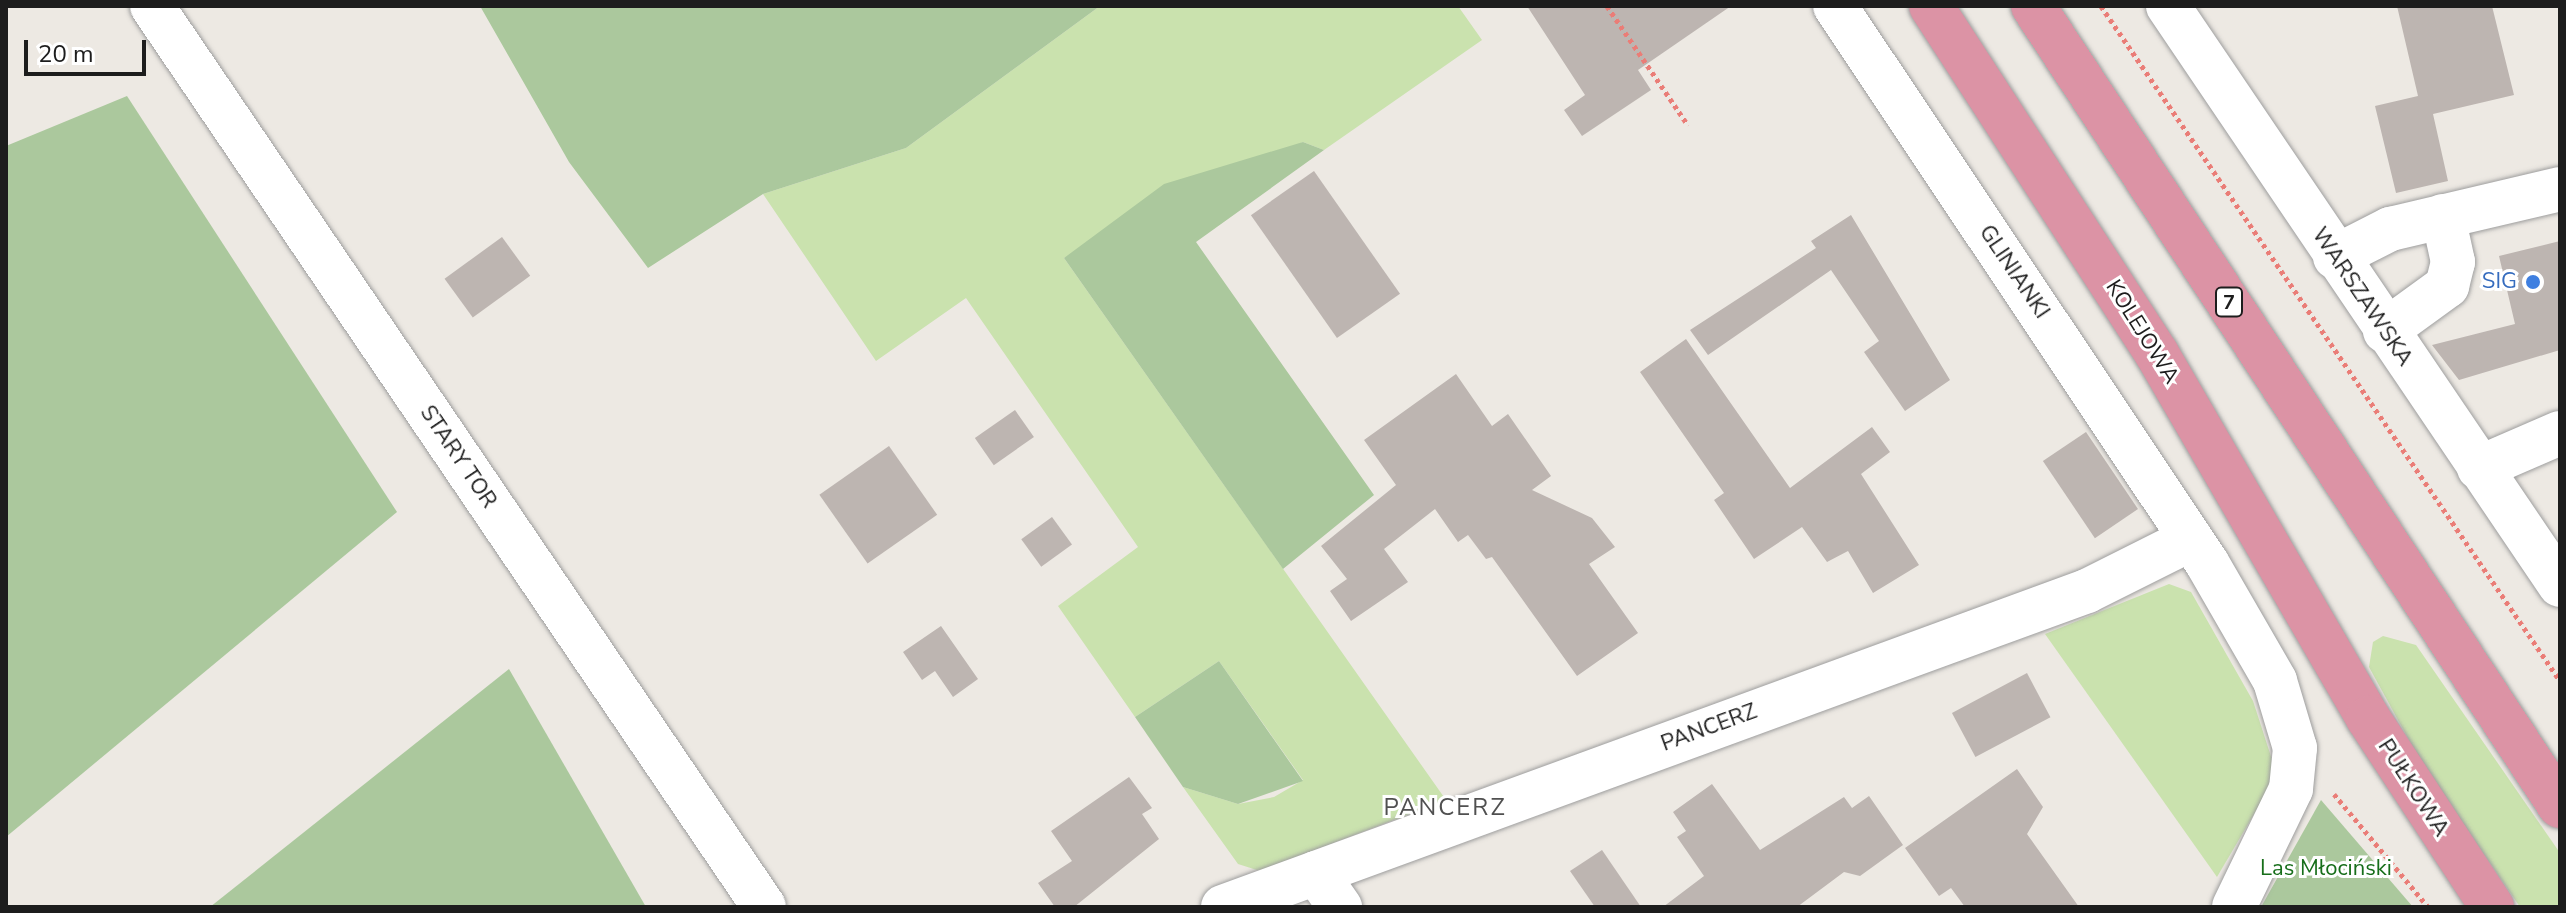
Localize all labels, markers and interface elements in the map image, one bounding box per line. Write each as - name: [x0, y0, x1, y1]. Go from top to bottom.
- scale bar: [28, 24, 150, 74]
- text: 20 m: [38, 38, 94, 70]
- street label: GLINIANKI: [1973, 220, 2055, 324]
- street label: WARSZAWSKA: [2306, 223, 2418, 371]
- place label: SIG: [2482, 269, 2517, 295]
- marker: SIG: [2524, 273, 2542, 291]
- street label: KOLEJOWA: [2100, 275, 2184, 389]
- road number: 7: [2215, 286, 2243, 318]
- street label: STARY TOR: [414, 401, 502, 513]
- street label: PANCERZ: [1658, 698, 1760, 758]
- street label: PUŁKOWA: [2372, 734, 2454, 842]
- district label: PANCERZ: [1383, 794, 1507, 822]
- park label: Las Młociński: [2260, 856, 2392, 882]

